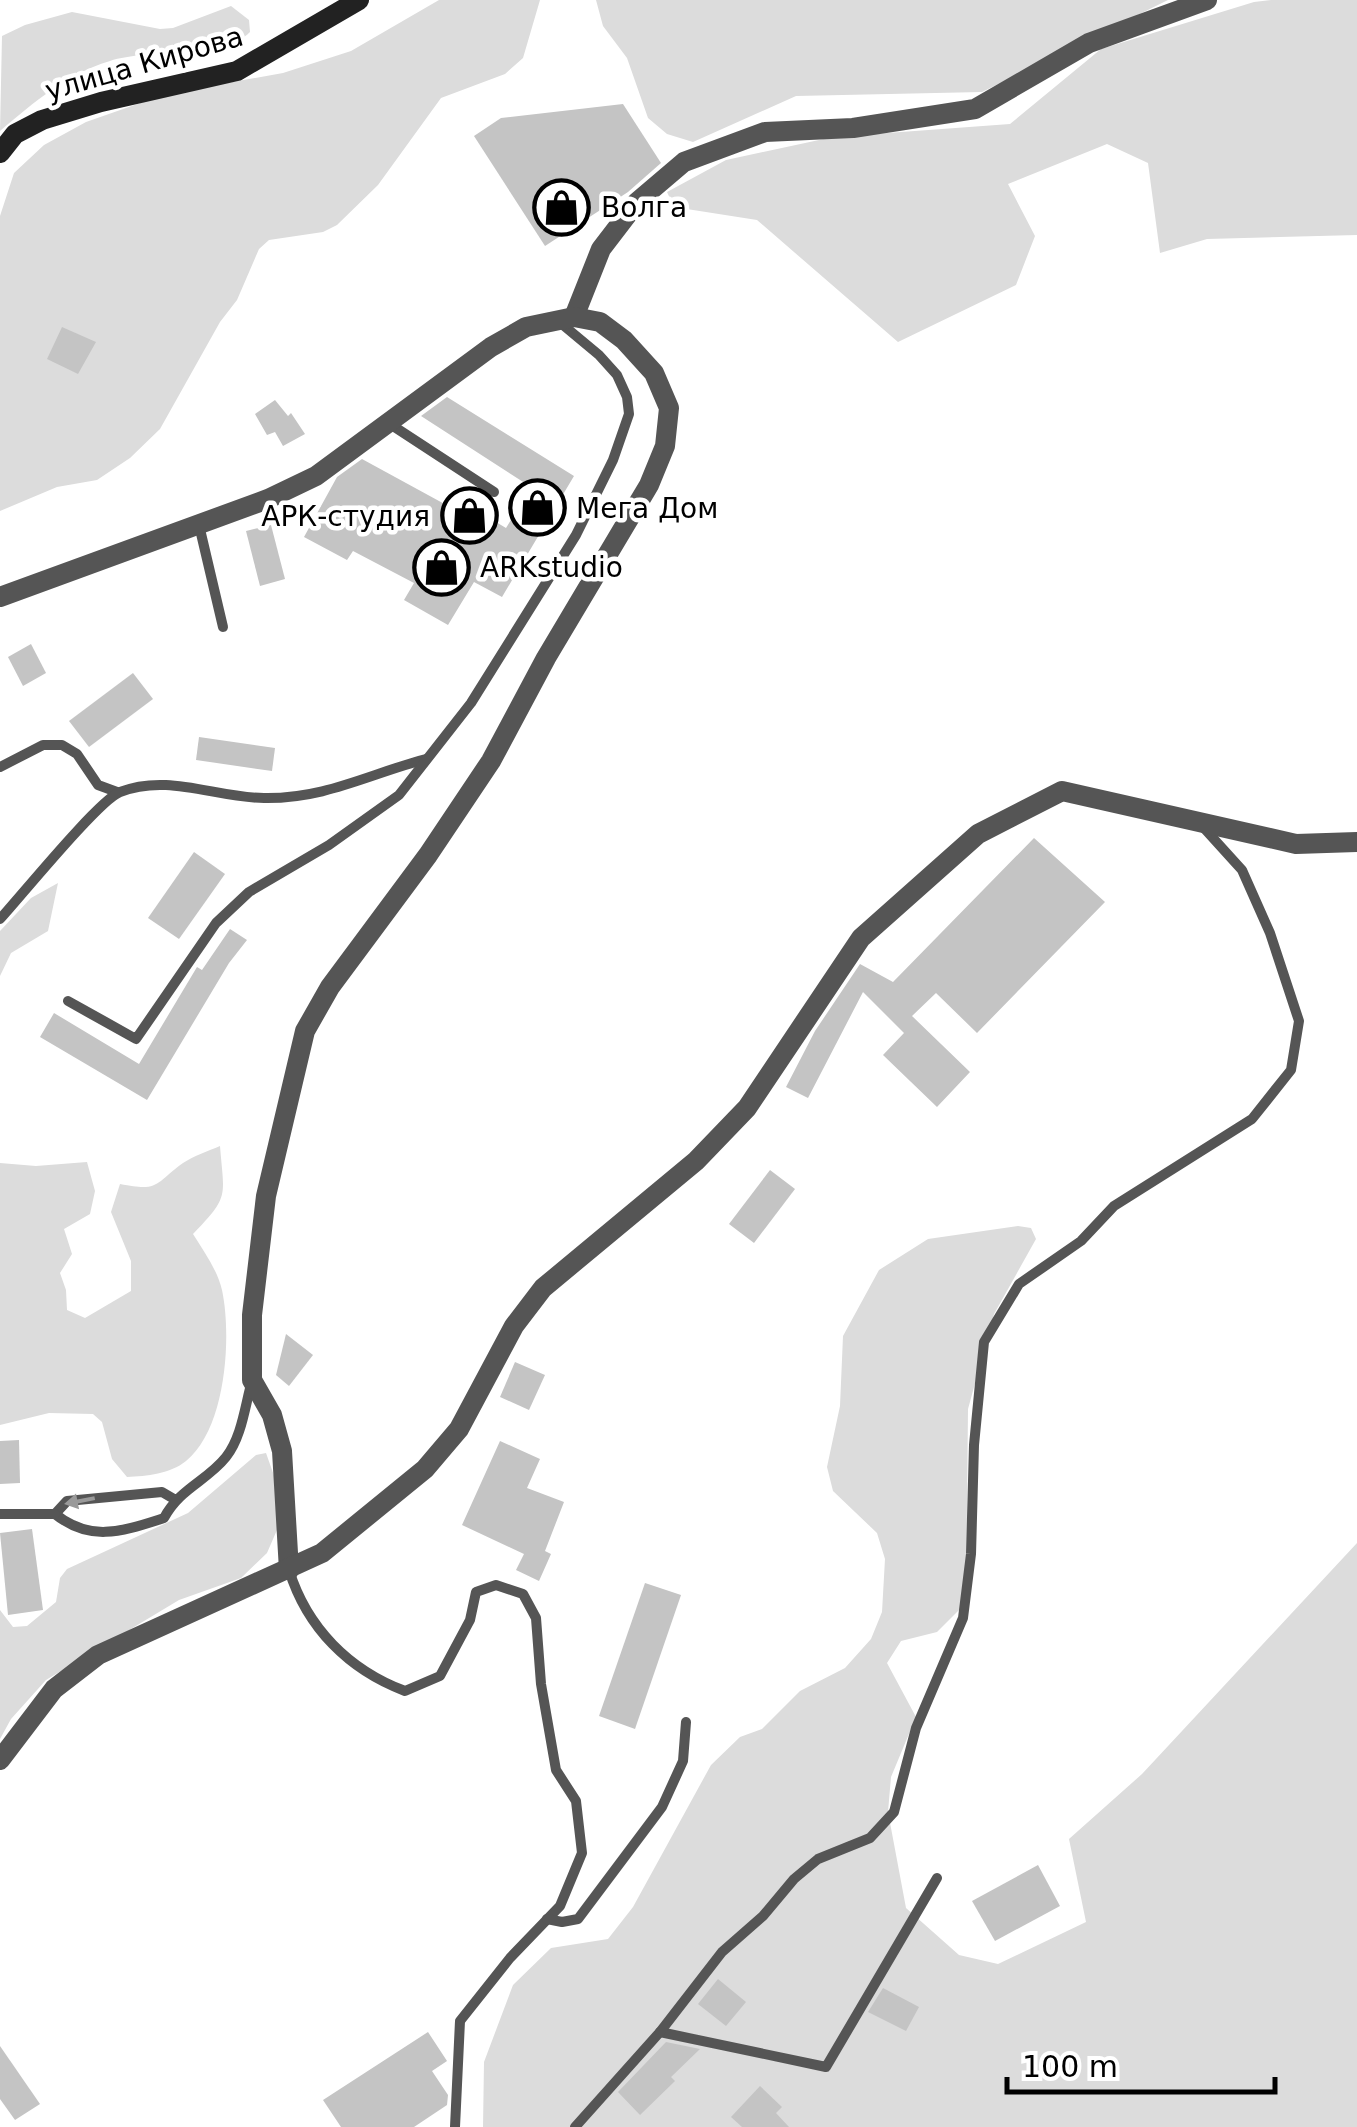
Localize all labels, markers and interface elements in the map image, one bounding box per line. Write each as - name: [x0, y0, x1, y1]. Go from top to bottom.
- street label: улица Кирова: [41, 19, 247, 108]
- shop icon: Волга: [532, 177, 592, 237]
- place label: Волга: [601, 191, 687, 224]
- shop icon: Мега Дом: [507, 478, 567, 538]
- shop icon: АРК-студия: [439, 486, 499, 546]
- place label: Мега Дом: [576, 492, 718, 525]
- place label: АРК-студия: [261, 500, 430, 533]
- shop icon: ARKstudio: [411, 537, 471, 597]
- place label: ARKstudio: [480, 551, 623, 584]
- one-way arrow: [64, 1494, 96, 1509]
- scale bar: [1007, 2032, 1274, 2094]
- text: 100 m: [1022, 2049, 1118, 2084]

